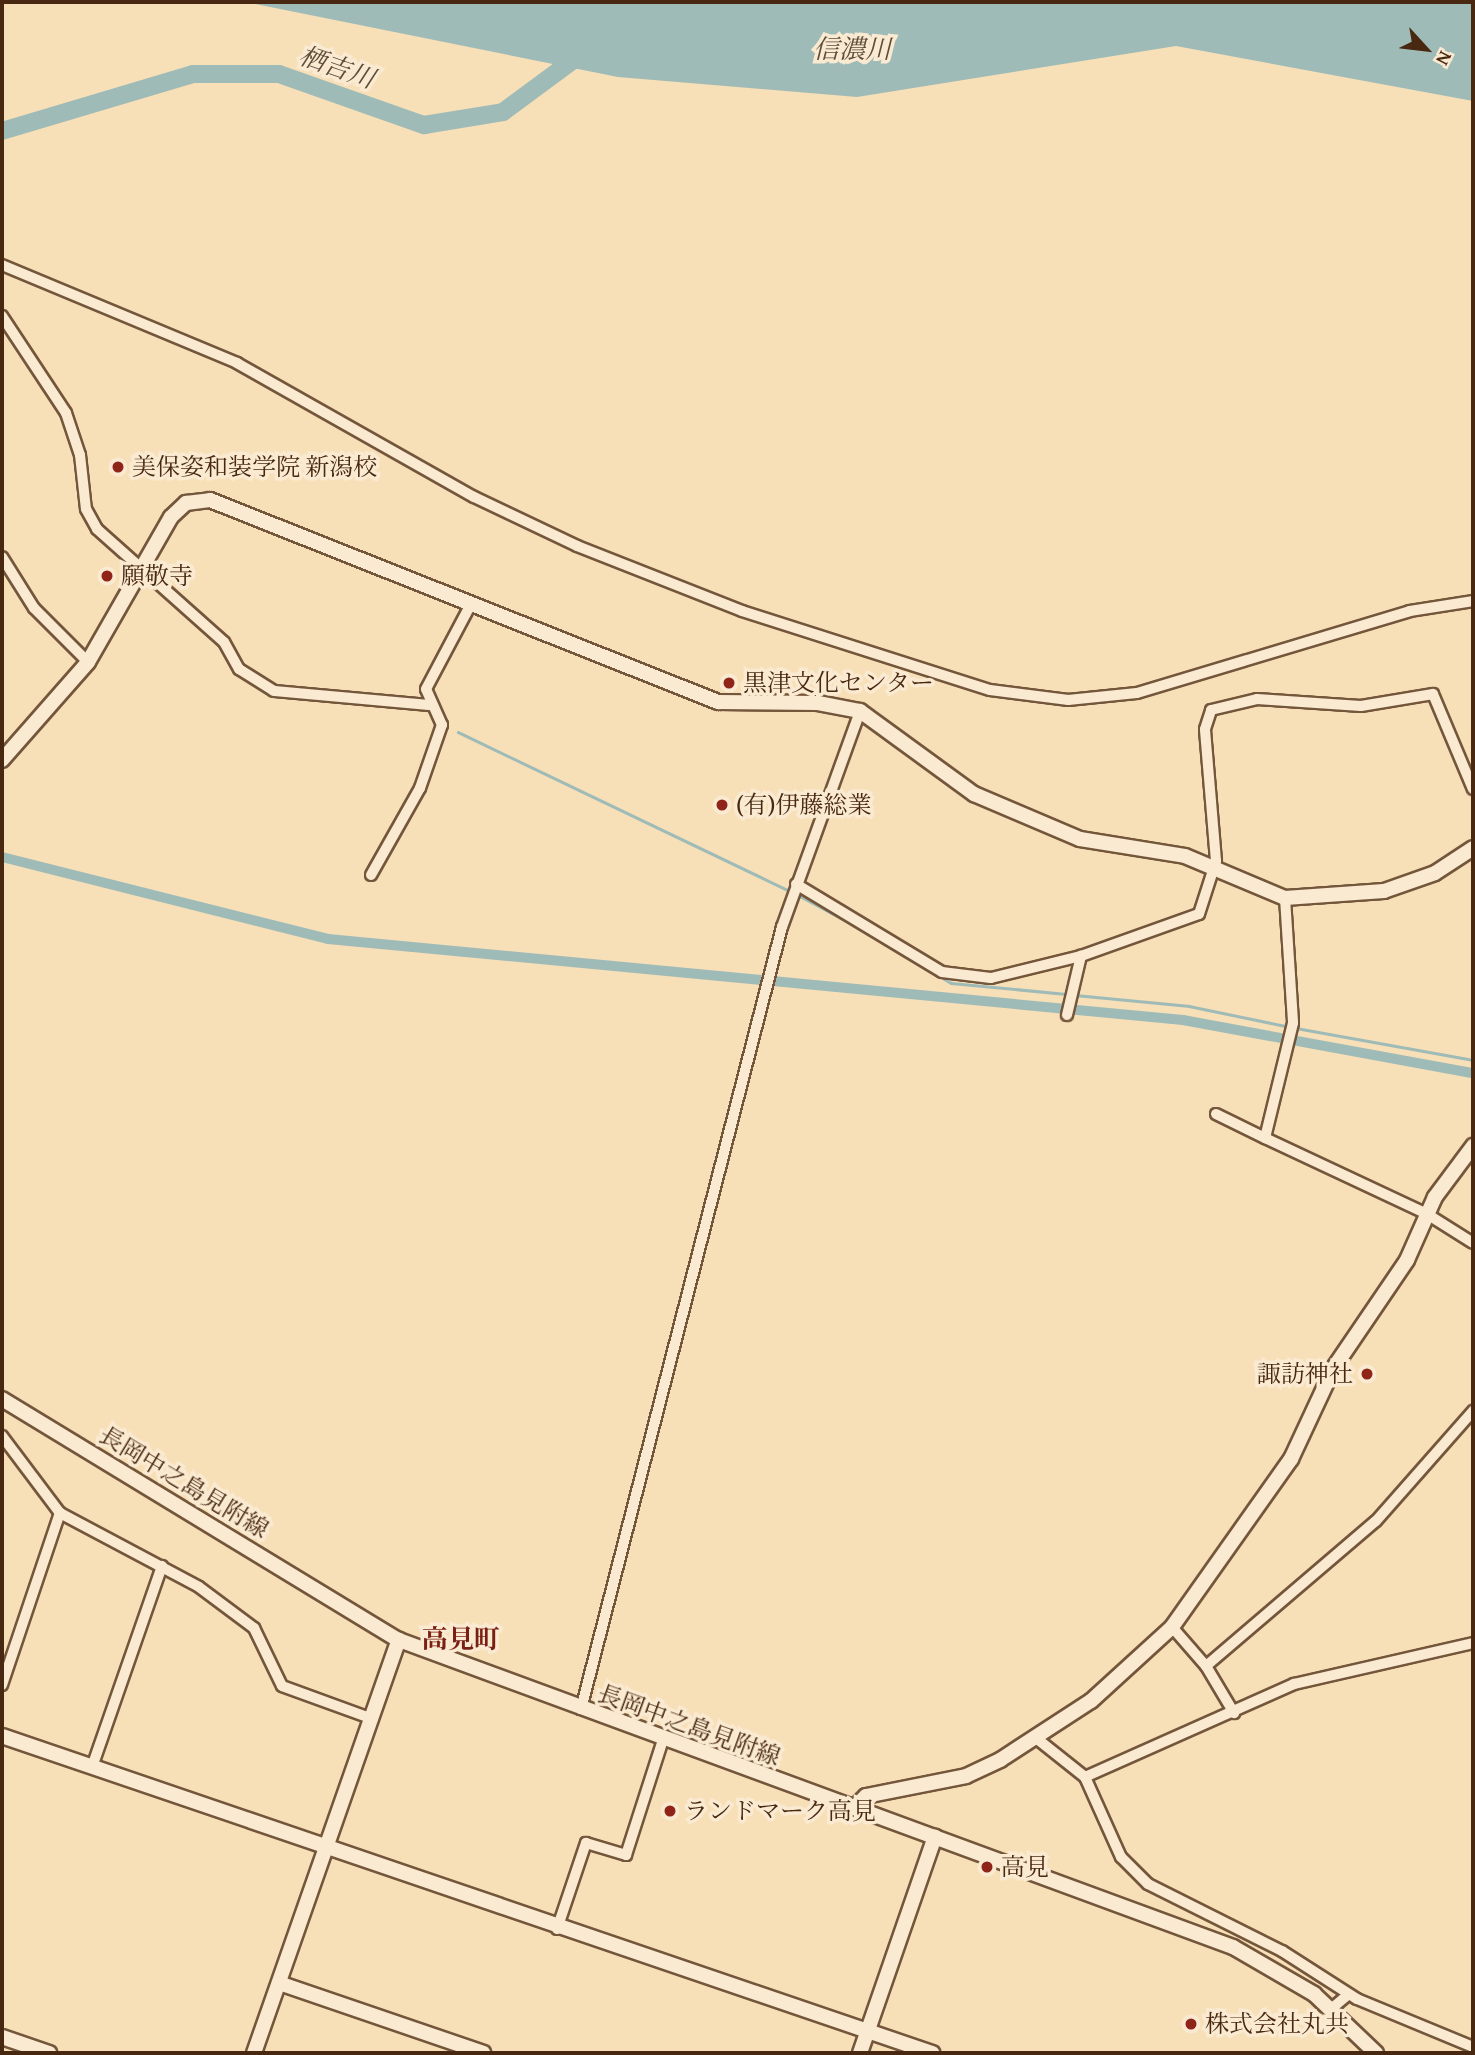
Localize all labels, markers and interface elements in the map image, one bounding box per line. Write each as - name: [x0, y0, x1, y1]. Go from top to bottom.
- north arrow: [1391, 14, 1461, 84]
- water label: 信濃川: [813, 33, 891, 65]
- water label: 栖吉川: [295, 40, 379, 94]
- text: N: [1429, 47, 1460, 71]
- place label: 美保姿和装学院 新潟校: [132, 453, 377, 481]
- marker: 美保姿和装学院 新潟校: [110, 459, 126, 475]
- place label: 願敬寺: [121, 562, 193, 590]
- marker: 願敬寺: [99, 568, 115, 584]
- place label: 黒津文化センター: [743, 669, 935, 697]
- marker: 黒津文化センター: [721, 675, 737, 691]
- place label: (有)伊藤総業: [736, 791, 871, 819]
- marker: (有)伊藤総業: [714, 797, 730, 813]
- place label: 諏訪神社: [1257, 1360, 1353, 1388]
- marker: 諏訪神社: [1359, 1366, 1375, 1382]
- street label: 長岡中之島見附線: [94, 1420, 274, 1544]
- district label: 高見町: [422, 1623, 500, 1655]
- street label: 長岡中之島見附線: [594, 1679, 784, 1771]
- place label: ランドマーク高見: [684, 1797, 876, 1825]
- marker: ランドマーク高見: [662, 1803, 678, 1819]
- place label: 高見: [1001, 1853, 1049, 1881]
- marker: 高見: [979, 1859, 995, 1875]
- place label: 株式会社丸共: [1205, 2010, 1349, 2038]
- marker: 株式会社丸共: [1183, 2016, 1199, 2032]

